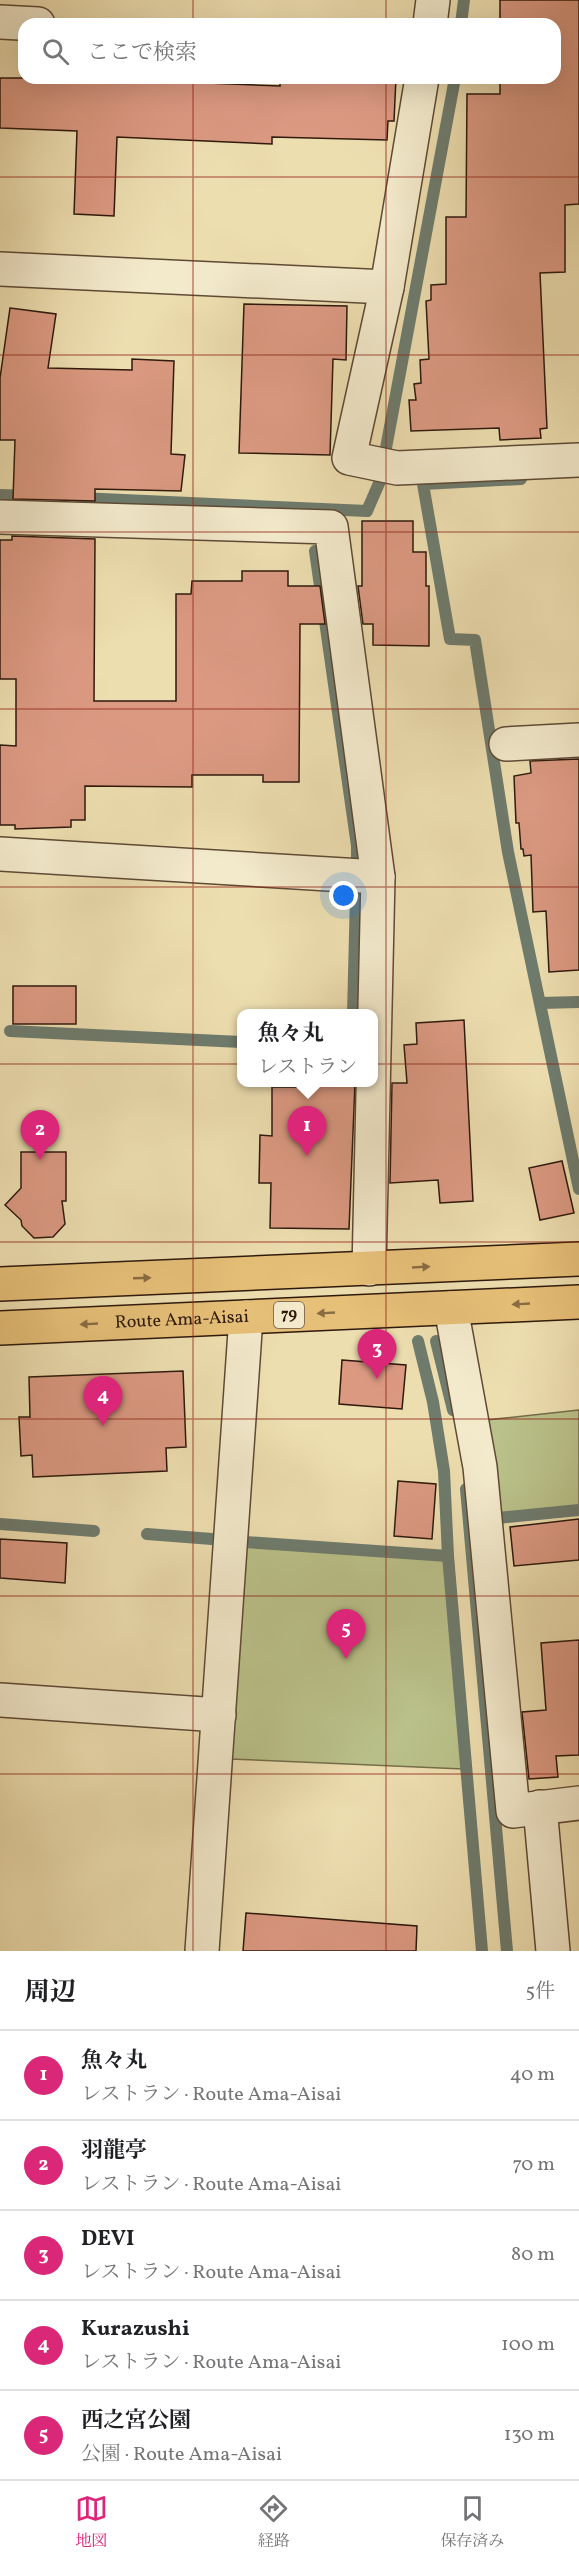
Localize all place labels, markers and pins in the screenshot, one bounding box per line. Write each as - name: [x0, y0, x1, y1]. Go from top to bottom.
- pin: 1: [288, 1106, 326, 1156]
- pin: 2: [20, 1110, 60, 1160]
- pin: 3: [358, 1330, 397, 1379]
- pin: 4: [84, 1376, 122, 1426]
- pin: 5: [326, 1610, 366, 1659]

